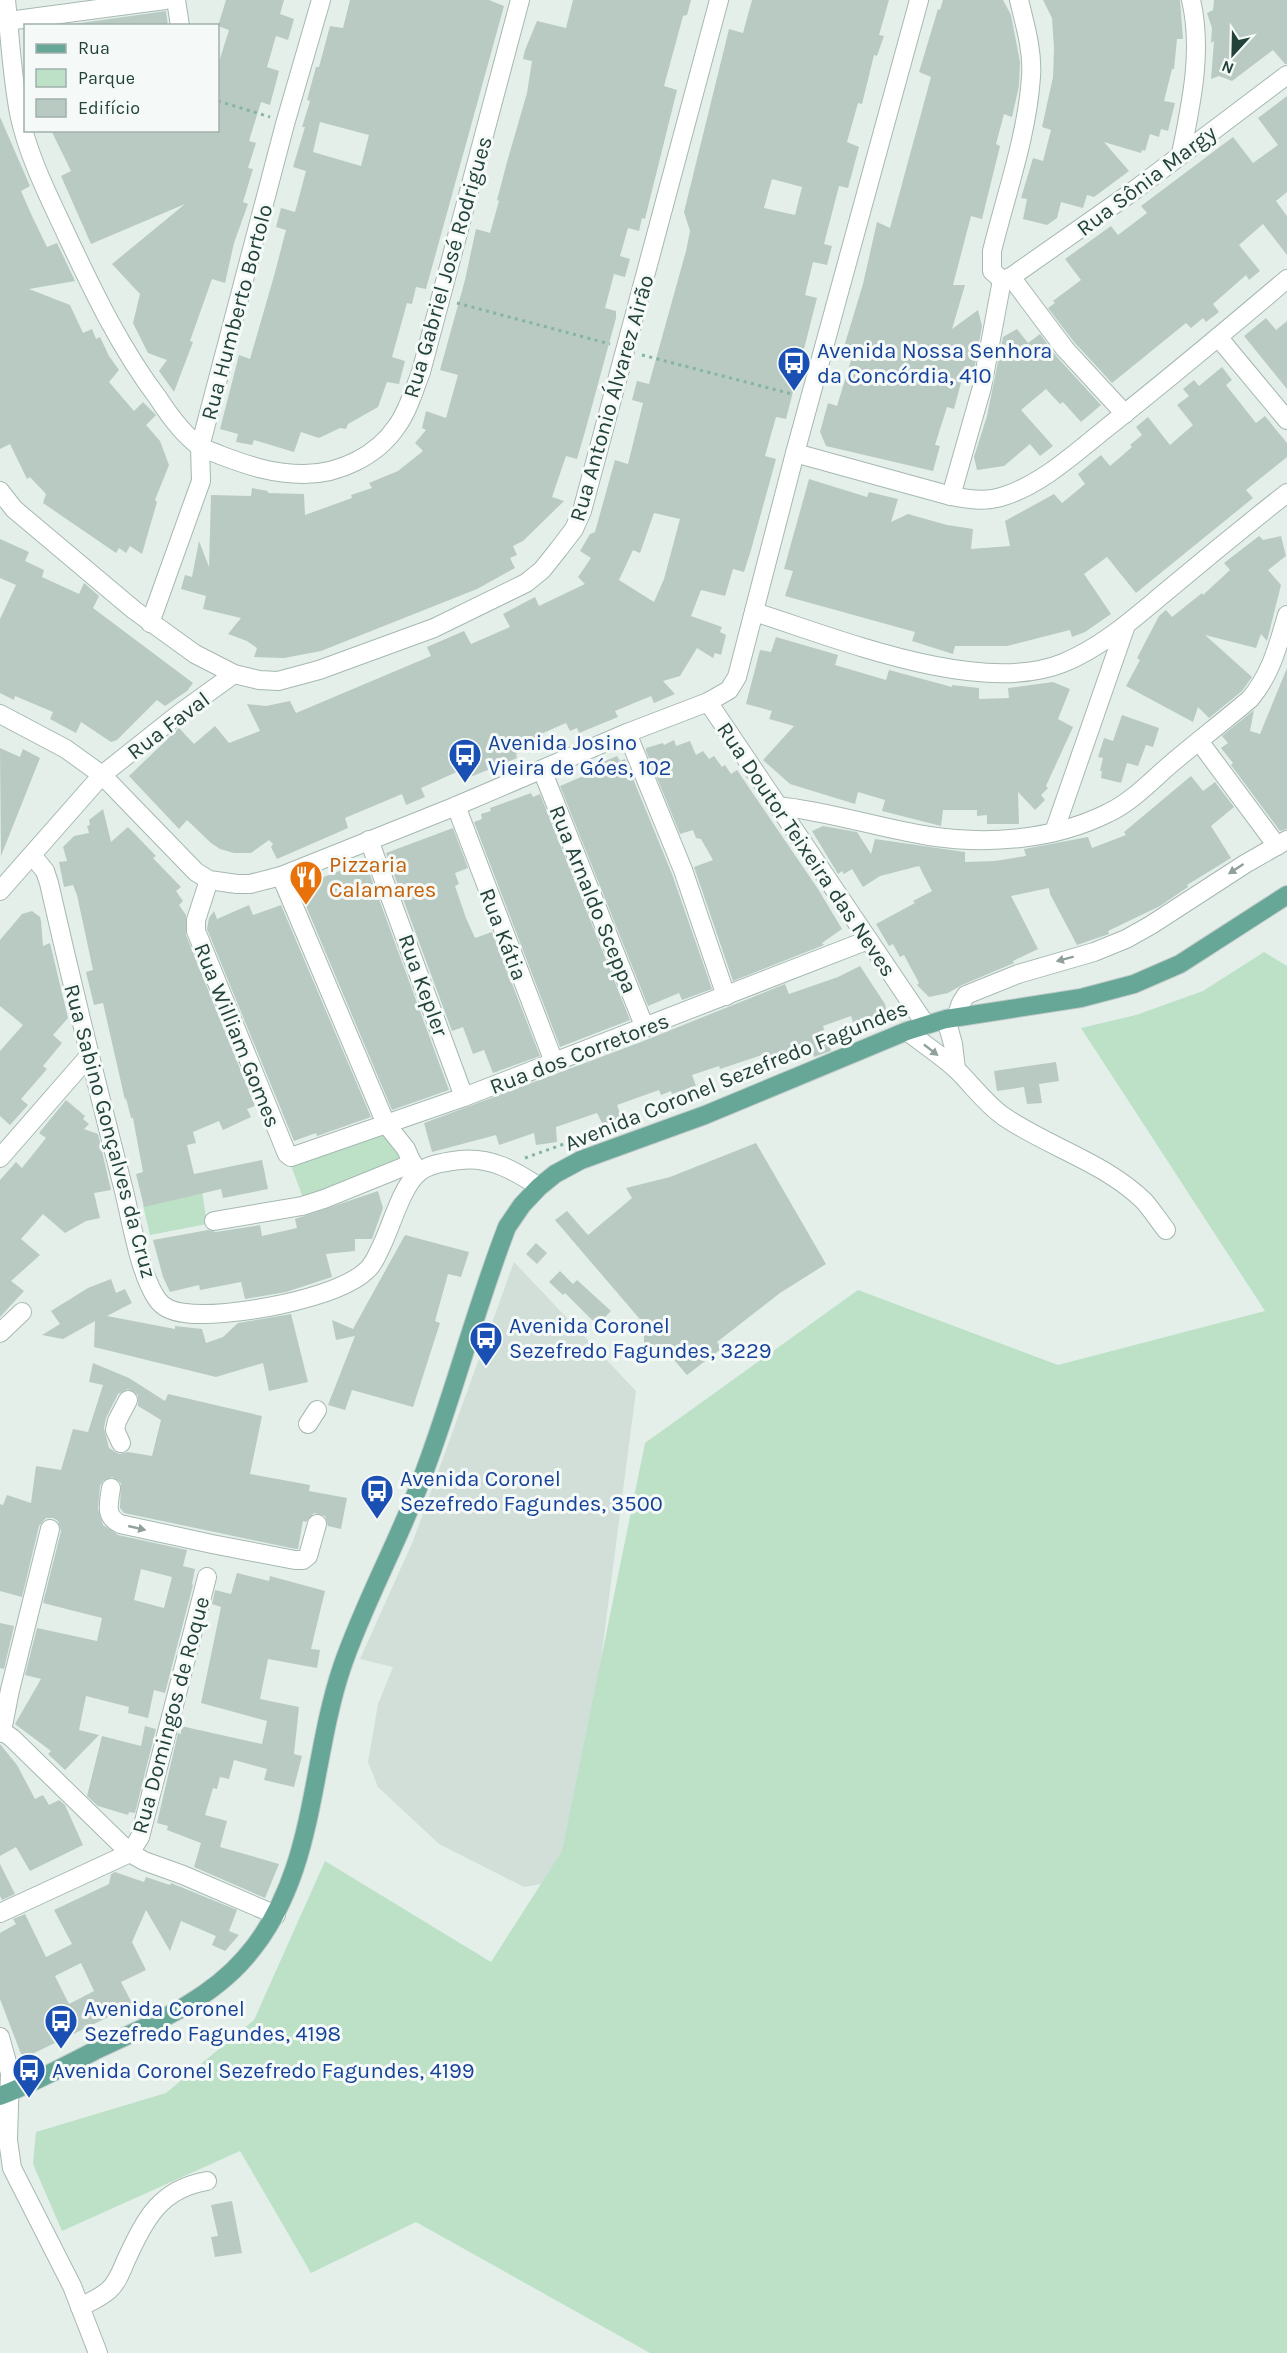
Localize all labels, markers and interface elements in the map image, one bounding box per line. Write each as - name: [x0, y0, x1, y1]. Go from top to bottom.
- legend: [24, 24, 219, 132]
- north arrow: [1203, 24, 1263, 84]
- text: Rua: [78, 37, 110, 59]
- text: N: [1219, 56, 1236, 78]
- text: Parque: [78, 67, 135, 89]
- text: Edifício: [78, 97, 140, 119]
- street label: Rua Sônia Margy: [1072, 120, 1222, 242]
- street label: Rua Gabriel José Rodrigues: [398, 133, 498, 401]
- street label: Rua Humberto Bortolo: [196, 201, 278, 423]
- street label: Rua Antonio Álvarez Airão: [563, 272, 660, 525]
- place label: Avenida Nossa Senhora da Concórdia, 410: [817, 338, 1052, 389]
- bus stop icon: Avenida Nossa Senhora da Concórdia, 410: [776, 345, 812, 392]
- street label: Rua Faval: [122, 686, 215, 765]
- street label: Rua Doutor Teixeira das Neves: [711, 717, 901, 982]
- place label: Avenida Josino Vieira de Góes, 102: [488, 730, 672, 781]
- bus stop icon: Avenida Josino Vieira de Góes, 102: [447, 737, 483, 784]
- street label: Rua Arnaldo Sceppa: [543, 802, 643, 997]
- place label: Pizzaria Calamares: [329, 852, 436, 903]
- restaurant icon: Pizzaria Calamares: [288, 859, 324, 906]
- one-way arrow: [1228, 864, 1245, 875]
- street label: Rua Kátia: [474, 885, 533, 984]
- street label: Rua Kepler: [393, 931, 454, 1040]
- street label: Rua William Gomes: [188, 939, 286, 1131]
- one-way arrow: [1056, 955, 1074, 964]
- street label: Rua Sabino Gonçalves da Cruz: [58, 981, 162, 1281]
- street label: Avenida Coronel Sezefredo Fagundes: [561, 995, 912, 1157]
- street label: Rua dos Corretores: [486, 1008, 673, 1100]
- one-way arrow: [923, 1044, 939, 1057]
- place label: Avenida Coronel Sezefredo Fagundes, 3229: [509, 1313, 772, 1364]
- bus stop icon: Avenida Coronel Sezefredo Fagundes, 3229: [468, 1320, 504, 1367]
- place label: Avenida Coronel Sezefredo Fagundes, 3500: [400, 1466, 663, 1517]
- bus stop icon: Avenida Coronel Sezefredo Fagundes, 3500: [359, 1473, 395, 1520]
- one-way arrow: [128, 1523, 146, 1533]
- street label: Rua Domingos de Roque: [127, 1594, 215, 1837]
- place label: Avenida Coronel Sezefredo Fagundes, 4198: [84, 1996, 341, 2047]
- bus stop icon: Avenida Coronel Sezefredo Fagundes, 4198: [43, 2003, 79, 2050]
- bus stop icon: Avenida Coronel Sezefredo Fagundes, 4199: [11, 2052, 47, 2099]
- place label: Avenida Coronel Sezefredo Fagundes, 4199: [52, 2058, 474, 2084]

